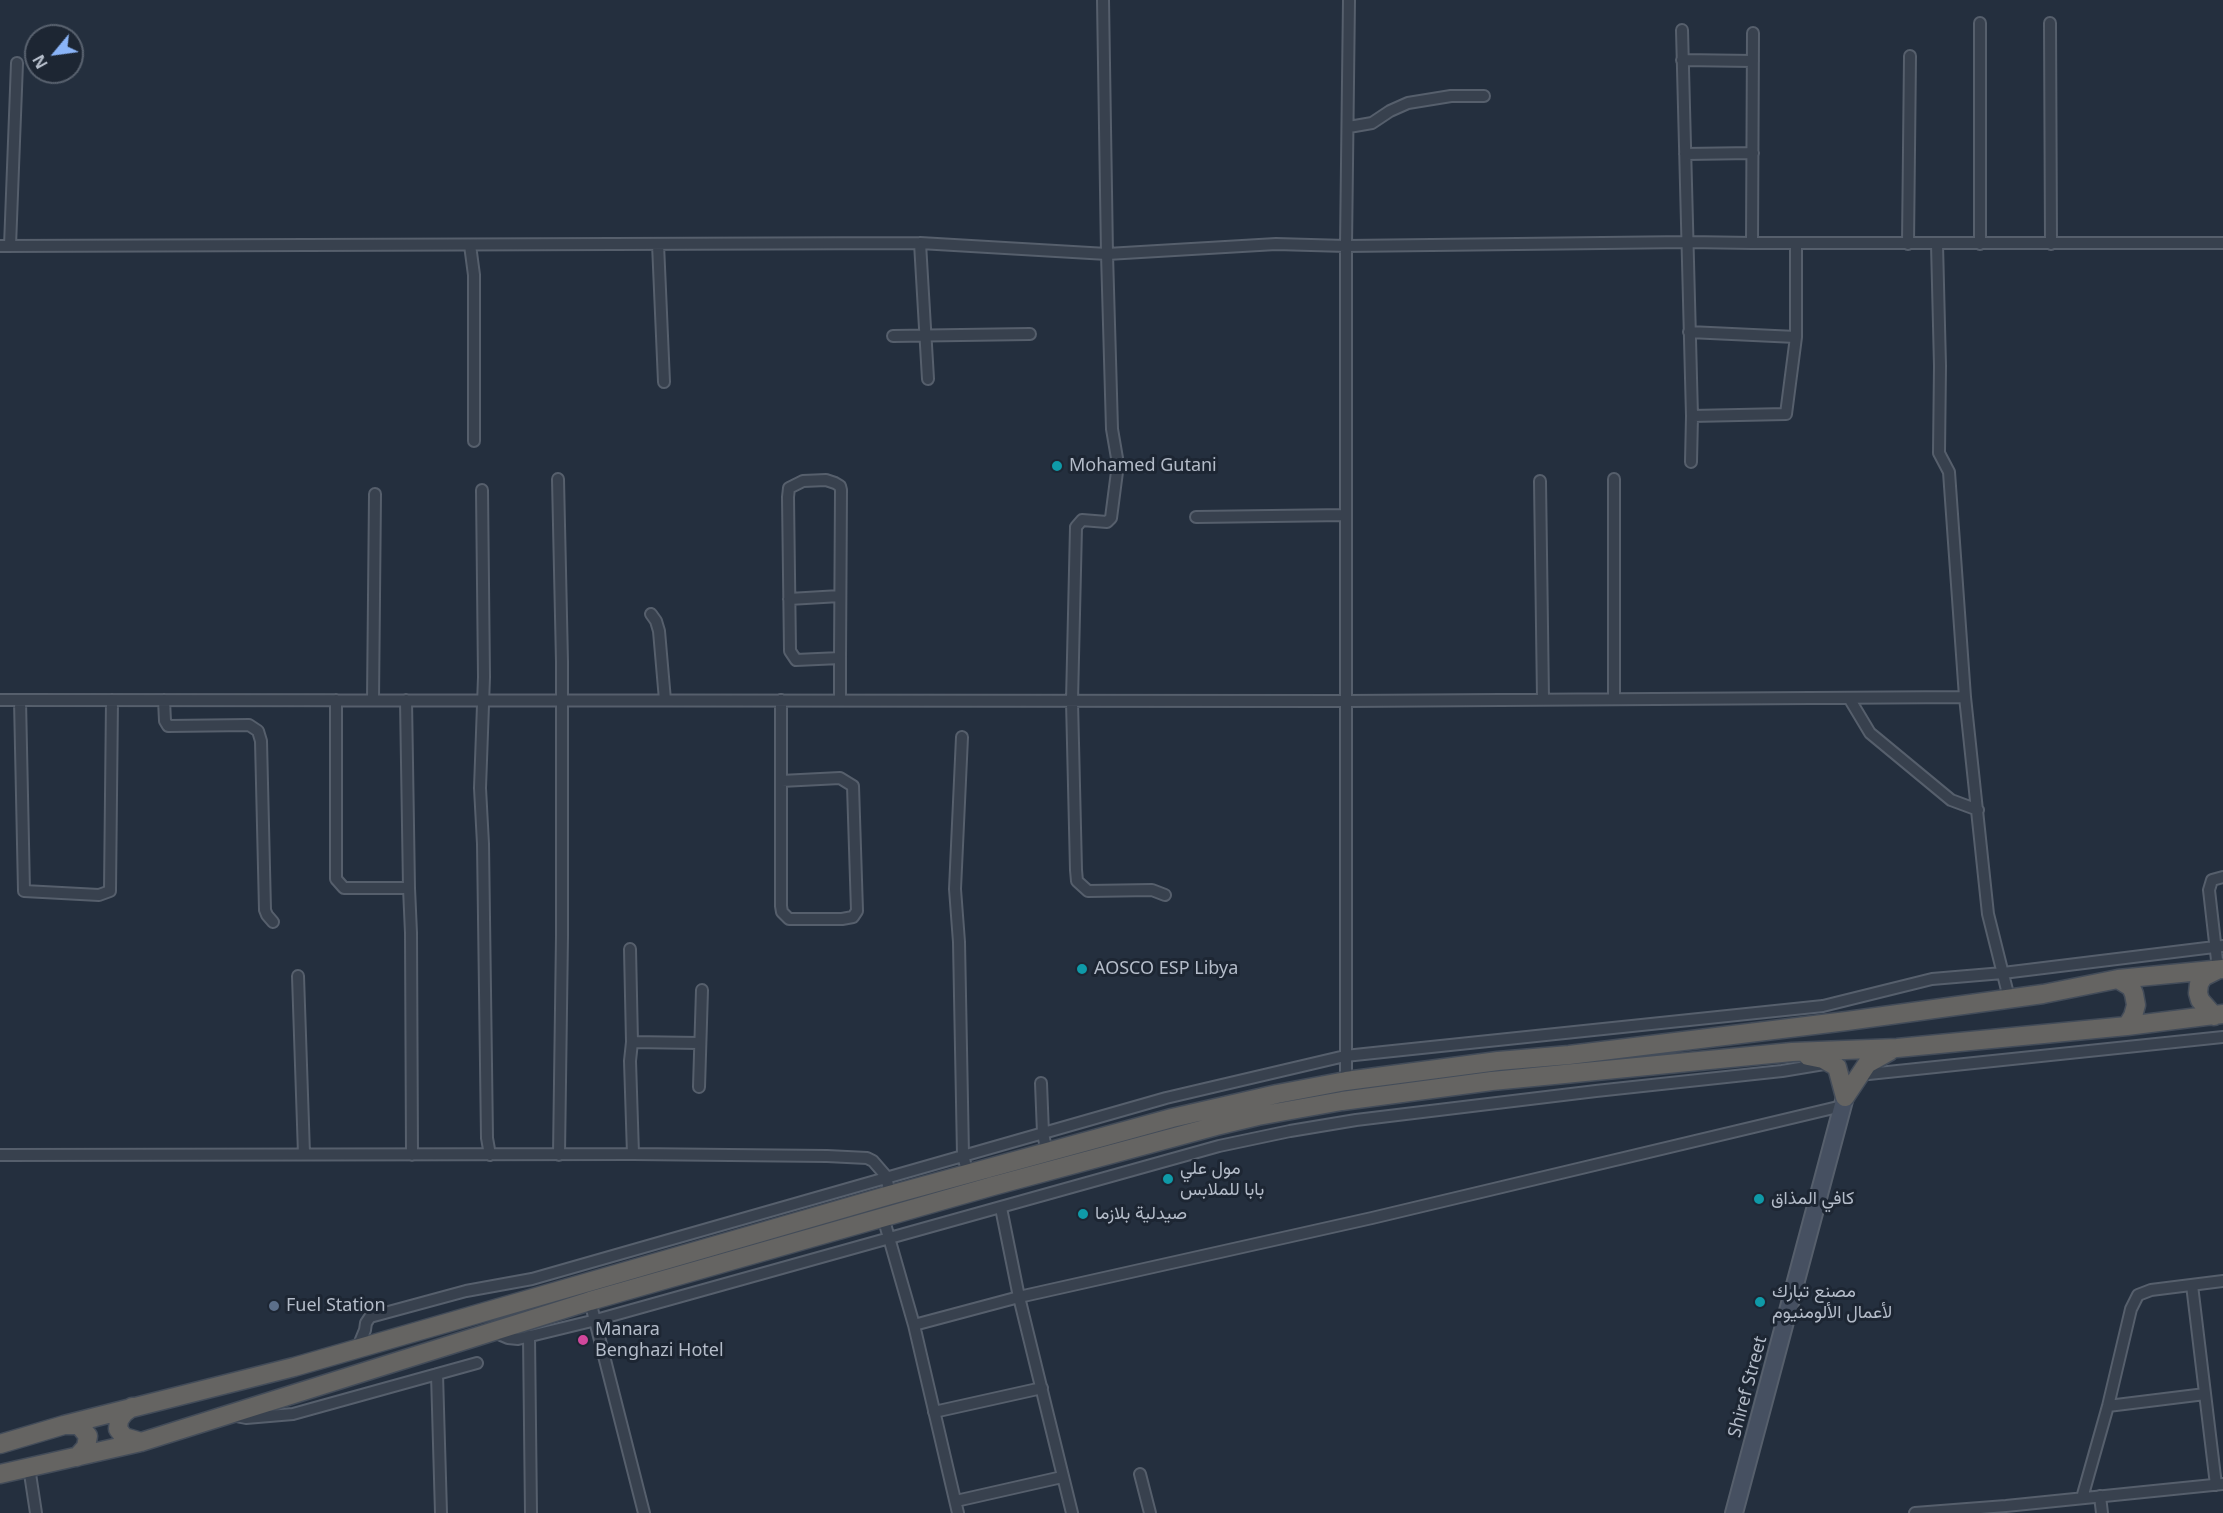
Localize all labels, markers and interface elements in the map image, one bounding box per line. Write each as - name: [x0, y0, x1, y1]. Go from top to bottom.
- north arrow: [24, 24, 84, 84]
- text: N: [27, 51, 53, 73]
- place label: Mohamed Gutani: [1069, 455, 1217, 477]
- marker: Mohamed Gutani: [1050, 459, 1064, 473]
- place label: AOSCO ESP Libya: [1094, 958, 1238, 980]
- marker: AOSCO ESP Libya: [1075, 962, 1089, 976]
- place label: مول علي بابا للملابس: [1180, 1158, 1264, 1200]
- marker: مول علي بابا للملابس: [1161, 1172, 1175, 1186]
- place label: كافي المذاق: [1771, 1188, 1854, 1210]
- marker: كافي المذاق: [1752, 1192, 1766, 1206]
- place label: صيدلية بلازما: [1095, 1203, 1187, 1225]
- marker: صيدلية بلازما: [1076, 1207, 1090, 1221]
- place label: مصنع تبارك لأعمال الألومنيوم: [1772, 1281, 1892, 1324]
- place label: Fuel Station: [286, 1295, 386, 1317]
- marker: مصنع تبارك لأعمال الألومنيوم: [1753, 1295, 1767, 1309]
- marker: Fuel Station: [267, 1299, 281, 1313]
- place label: Manara Benghazi Hotel: [595, 1319, 724, 1362]
- marker: Manara Benghazi Hotel: [576, 1333, 590, 1347]
- street label: Shiref Street: [1724, 1334, 1772, 1440]

